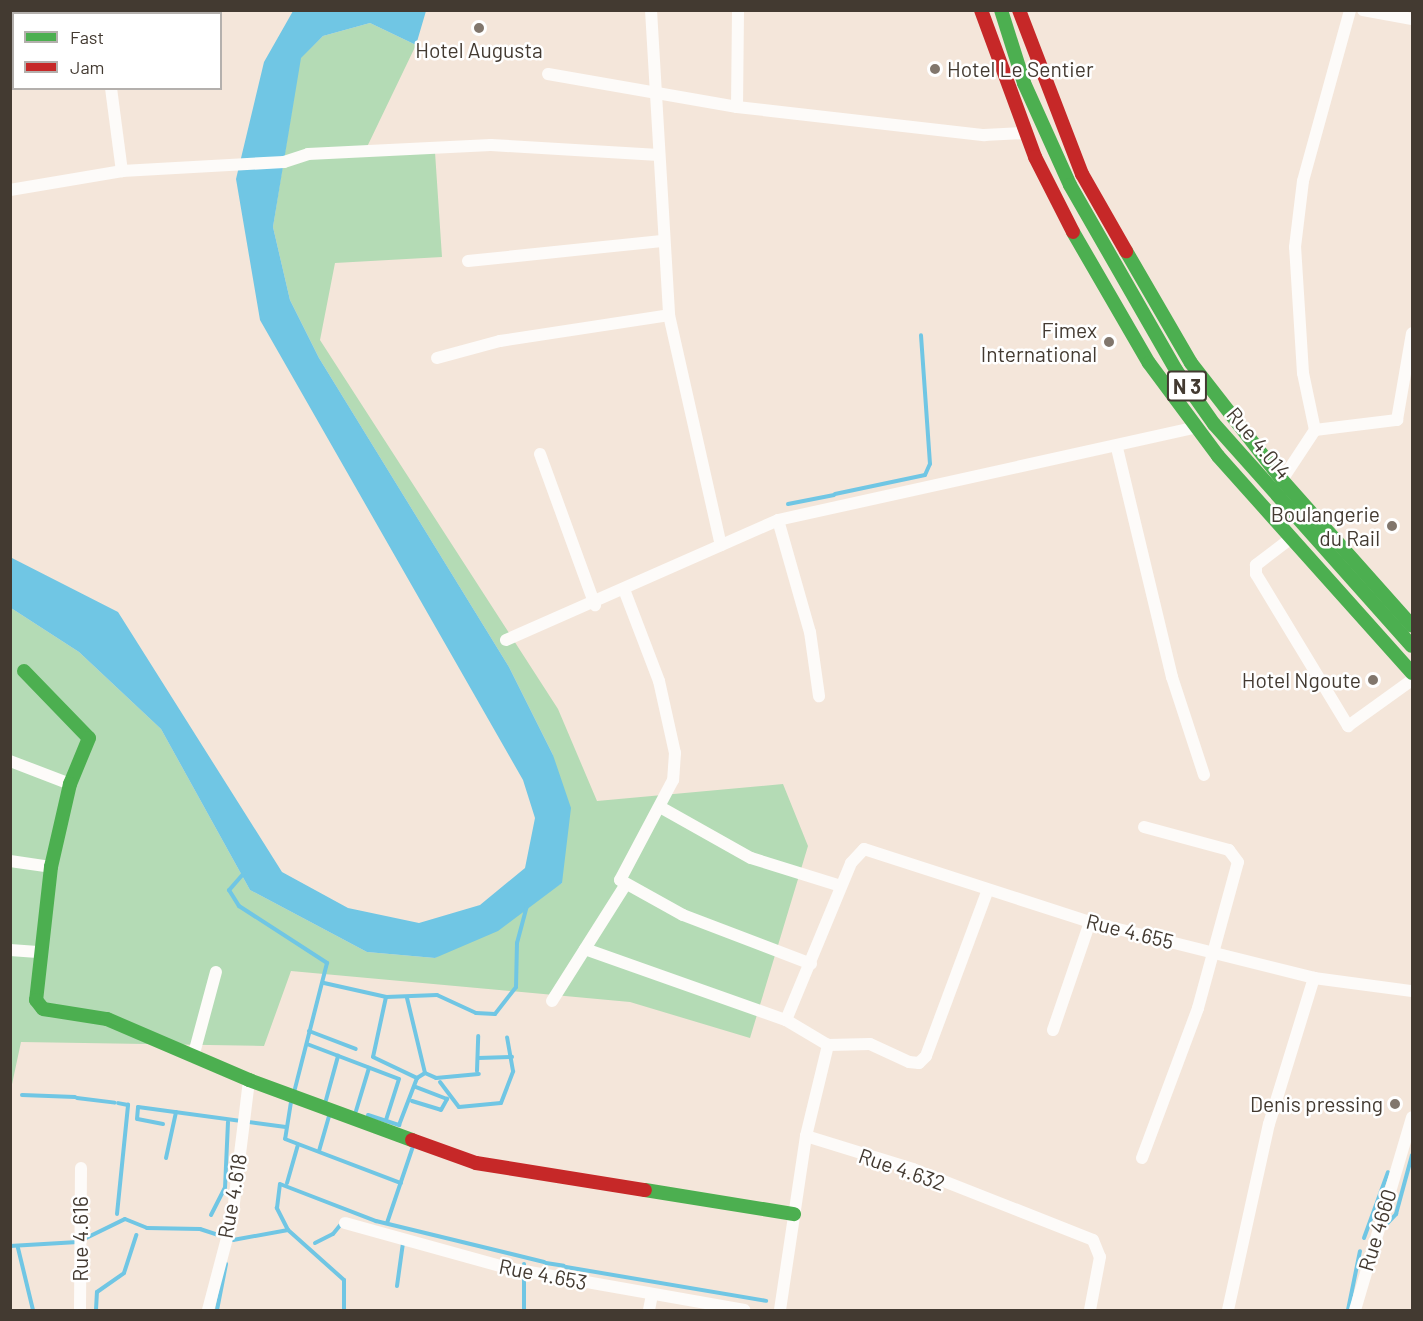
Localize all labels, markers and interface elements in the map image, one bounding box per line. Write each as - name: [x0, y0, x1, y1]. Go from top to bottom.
- legend: [12, 12, 222, 90]
- marker: Hotel Augusta: [472, 21, 486, 35]
- text: Fast: [70, 26, 104, 48]
- place label: Hotel Augusta: [415, 37, 543, 63]
- text: Jam: [70, 56, 104, 78]
- place label: Hotel Le Sentier: [947, 56, 1094, 82]
- marker: Hotel Le Sentier: [928, 62, 942, 76]
- place label: Fimex International: [981, 317, 1097, 367]
- marker: Fimex International: [1102, 335, 1116, 349]
- road number: N 3: [1166, 369, 1208, 403]
- street label: Rue 4.014: [1222, 402, 1296, 484]
- place label: Boulangerie du Rail: [1271, 501, 1380, 551]
- marker: Boulangerie du Rail: [1385, 519, 1399, 533]
- place label: Hotel Ngoute: [1242, 667, 1361, 693]
- marker: Hotel Ngoute: [1366, 673, 1380, 687]
- street label: Rue 4.655: [1084, 908, 1176, 954]
- place label: Denis pressing: [1250, 1091, 1383, 1117]
- marker: Denis pressing: [1388, 1097, 1402, 1111]
- street label: Rue 4.632: [855, 1142, 949, 1196]
- street label: Rue 4.618: [212, 1152, 252, 1240]
- street label: Rue 4660: [1353, 1186, 1401, 1274]
- street label: Rue 4.616: [67, 1196, 93, 1282]
- street label: Rue 4.653: [497, 1253, 589, 1295]

